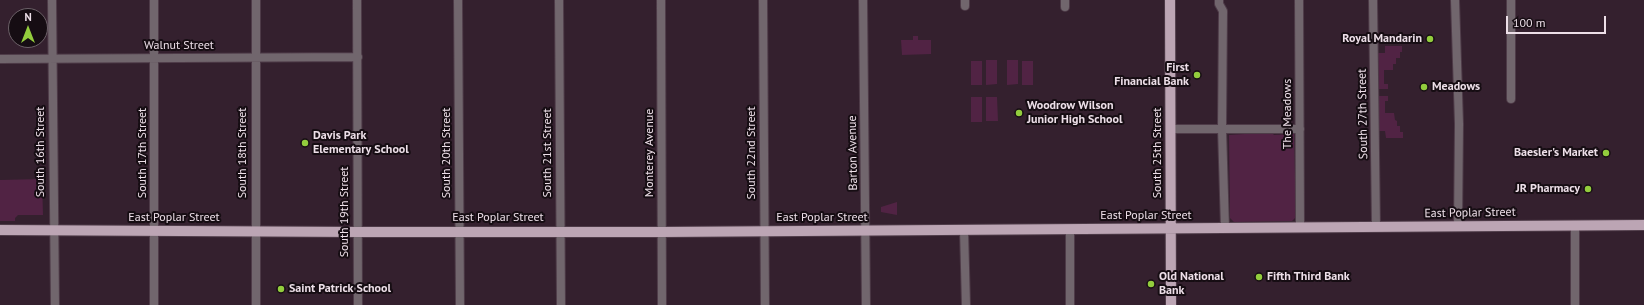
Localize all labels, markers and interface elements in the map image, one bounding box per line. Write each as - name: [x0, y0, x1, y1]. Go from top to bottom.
- north arrow: [8, 8, 48, 48]
- scale bar: [1508, 8, 1608, 34]
- text: N: [24, 10, 32, 24]
- text: 100 m: [1513, 15, 1546, 30]
- place label: Royal Mandarin: [1342, 32, 1422, 46]
- marker: Royal Mandarin: [1425, 34, 1435, 44]
- street label: Walnut Street: [144, 39, 214, 53]
- place label: First Financial Bank: [1114, 61, 1189, 89]
- street label: South 27th Street: [1355, 69, 1371, 159]
- marker: First Financial Bank: [1192, 70, 1202, 80]
- street label: The Meadows: [1281, 79, 1295, 149]
- place label: Meadows: [1432, 80, 1480, 94]
- marker: Meadows: [1419, 82, 1429, 92]
- place label: Woodrow Wilson Junior High School: [1027, 99, 1122, 127]
- street label: South 22nd Street: [745, 106, 759, 200]
- street label: South 16th Street: [34, 107, 48, 197]
- street label: South 17th Street: [136, 108, 150, 198]
- street label: South 18th Street: [236, 108, 250, 198]
- street label: South 20th Street: [440, 108, 454, 198]
- street label: South 21st Street: [541, 108, 555, 198]
- marker: Woodrow Wilson Junior High School: [1014, 108, 1024, 118]
- street label: South 25th Street: [1151, 108, 1165, 198]
- street label: Monterey Avenue: [643, 109, 657, 197]
- street label: Barton Avenue: [845, 115, 861, 191]
- place label: Davis Park Elementary School: [313, 129, 409, 157]
- marker: Davis Park Elementary School: [300, 138, 310, 148]
- place label: Baesler's Market: [1514, 146, 1598, 160]
- marker: Baesler's Market: [1601, 148, 1611, 158]
- street label: South 19th Street: [338, 167, 352, 257]
- place label: JR Pharmacy: [1516, 182, 1580, 196]
- marker: JR Pharmacy: [1583, 184, 1593, 194]
- street label: East Poplar Street: [1424, 205, 1516, 221]
- street label: East Poplar Street: [1100, 209, 1192, 223]
- street label: East Poplar Street: [128, 211, 220, 225]
- street label: East Poplar Street: [452, 211, 544, 225]
- street label: East Poplar Street: [776, 211, 868, 225]
- place label: Old National Bank: [1159, 270, 1224, 298]
- place label: Fifth Third Bank: [1267, 270, 1350, 284]
- marker: Fifth Third Bank: [1254, 272, 1264, 282]
- marker: Old National Bank: [1146, 279, 1156, 289]
- place label: Saint Patrick School: [289, 282, 391, 296]
- marker: Saint Patrick School: [276, 284, 286, 294]

